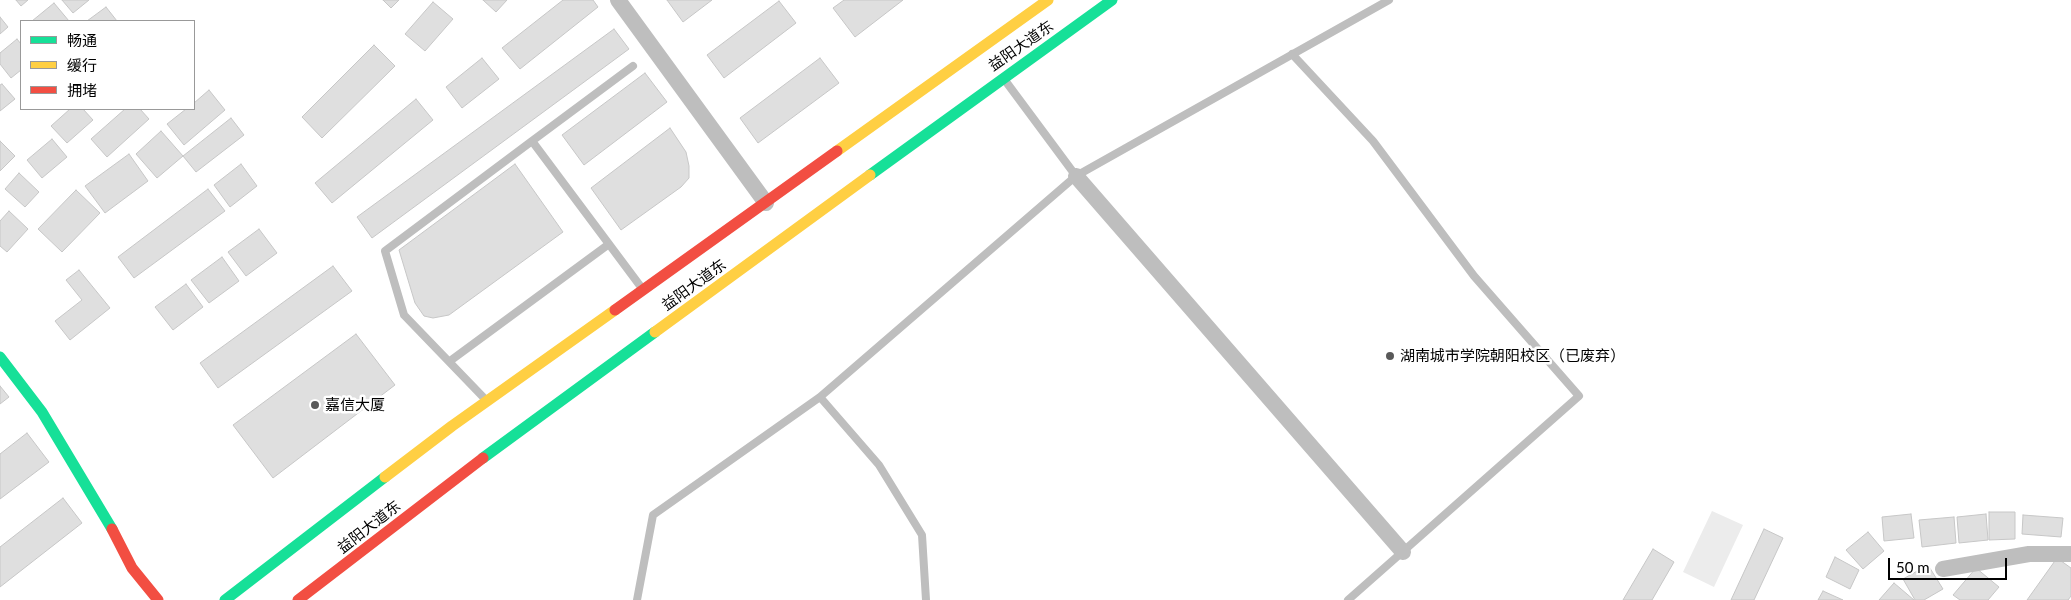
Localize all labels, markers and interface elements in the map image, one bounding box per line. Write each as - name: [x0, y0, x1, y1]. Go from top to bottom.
- street label: 益阳大道东: [985, 17, 1057, 75]
- legend: [20, 20, 195, 110]
- text: 畅通: [67, 31, 97, 49]
- text: 缓行: [67, 56, 97, 74]
- text: 拥堵: [67, 81, 97, 99]
- street label: 益阳大道东: [658, 256, 730, 314]
- place label: 湖南城市学院朝阳校区（已废弃）: [1400, 347, 1625, 365]
- marker: 湖南城市学院朝阳校区（已废弃）: [1384, 350, 1396, 362]
- place label: 嘉信大厦: [325, 396, 385, 414]
- marker: 嘉信大厦: [309, 399, 321, 411]
- street label: 益阳大道东: [334, 497, 404, 557]
- scale bar: [1891, 548, 2010, 580]
- text: 50 m: [1896, 558, 1930, 576]

